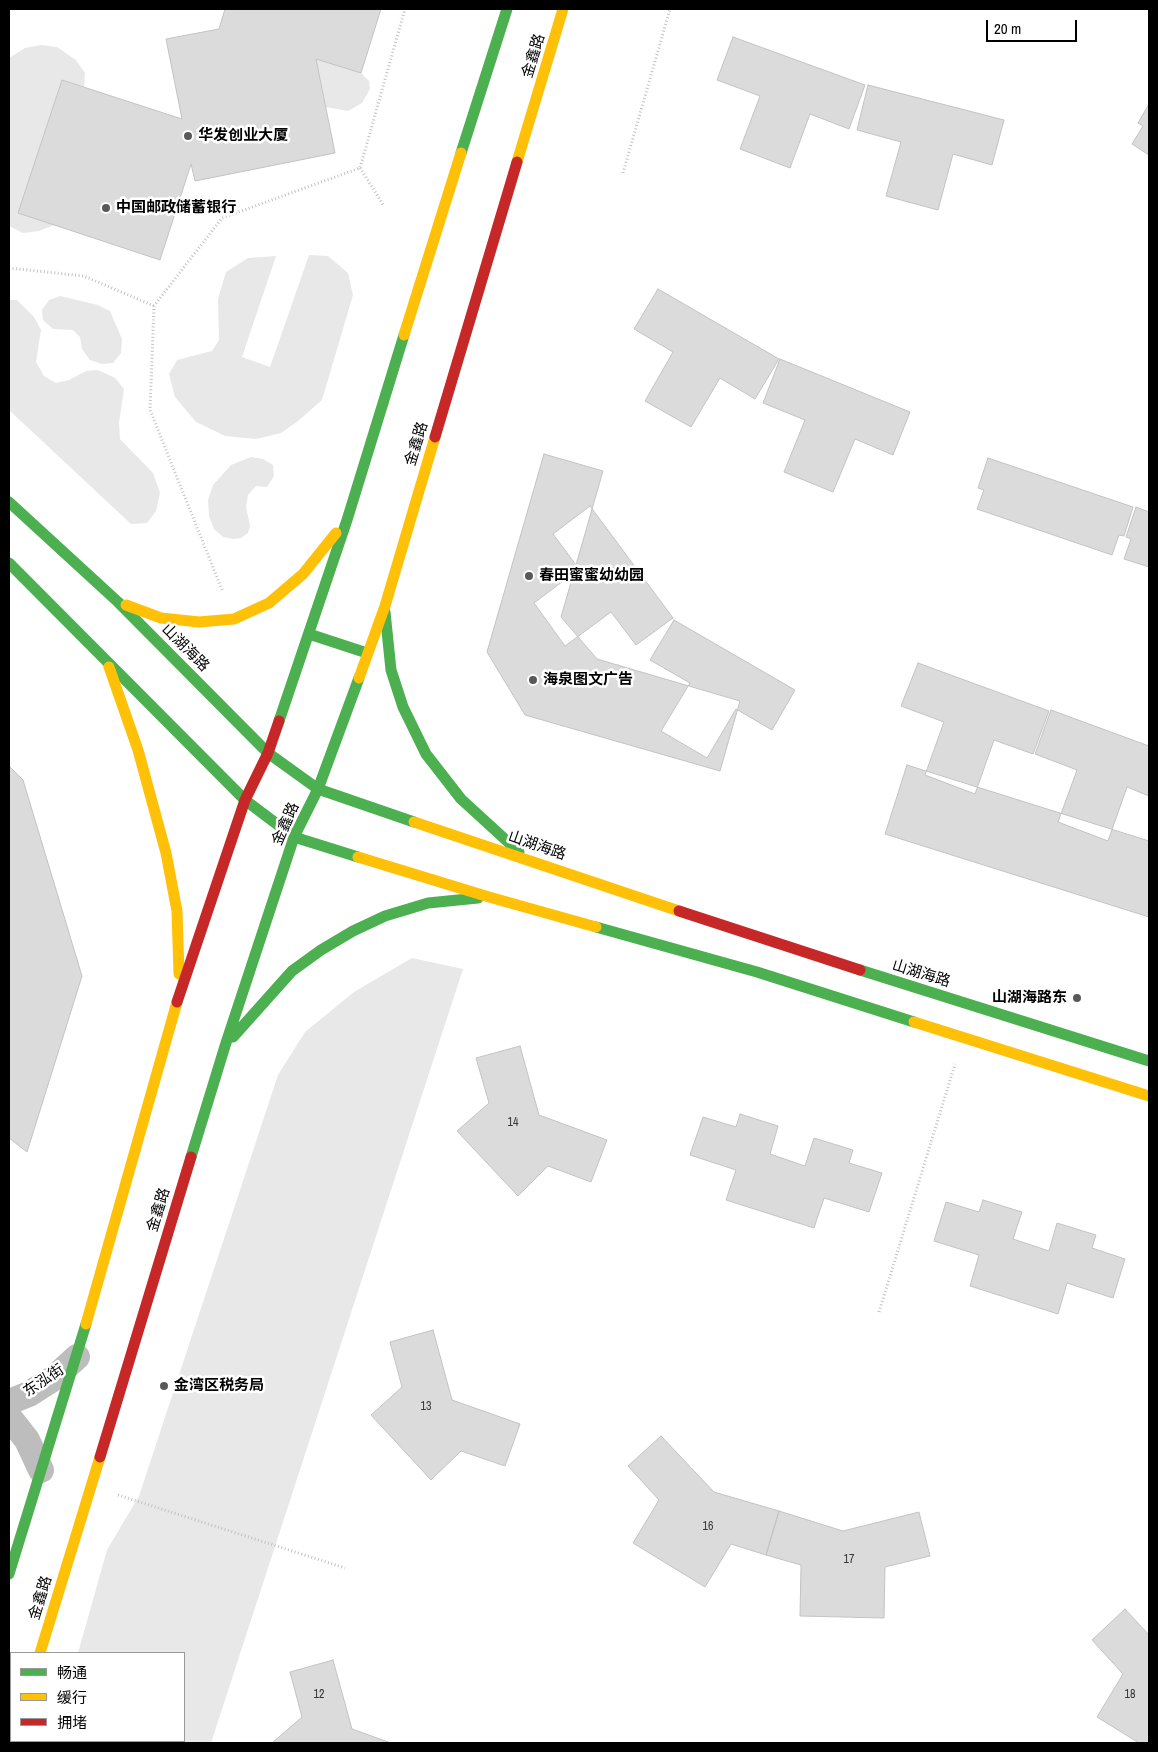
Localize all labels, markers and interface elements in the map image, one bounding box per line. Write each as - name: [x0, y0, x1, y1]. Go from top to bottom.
- scale bar: [988, 10, 1079, 42]
- text: 20 m: [994, 18, 1021, 39]
- street label: 金鑫路: [519, 32, 549, 80]
- place label: 华发创业大厦: [198, 127, 288, 145]
- marker: 华发创业大厦: [182, 130, 194, 142]
- place label: 中国邮政储蓄银行: [116, 199, 236, 217]
- marker: 中国邮政储蓄银行: [100, 202, 112, 214]
- street label: 金鑫路: [402, 420, 432, 468]
- place label: 春田蜜蜜幼幼园: [539, 567, 644, 585]
- marker: 春田蜜蜜幼幼园: [523, 570, 535, 582]
- street label: 山湖海路: [157, 620, 213, 676]
- place label: 海泉图文广告: [543, 671, 633, 689]
- marker: 海泉图文广告: [527, 674, 539, 686]
- street label: 金鑫路: [269, 800, 303, 848]
- street label: 山湖海路: [506, 828, 568, 864]
- street label: 山湖海路: [890, 957, 952, 991]
- place label: 山湖海路东: [992, 989, 1067, 1007]
- marker: 山湖海路东: [1071, 992, 1083, 1004]
- house number: 14: [508, 1116, 518, 1130]
- street label: 金鑫路: [144, 1186, 174, 1234]
- street label: 东泓街: [20, 1361, 68, 1401]
- place label: 金湾区税务局: [174, 1377, 264, 1395]
- marker: 金湾区税务局: [158, 1380, 170, 1392]
- house number: 13: [421, 1400, 431, 1414]
- house number: 16: [703, 1520, 713, 1534]
- house number: 17: [844, 1553, 854, 1567]
- street label: 金鑫路: [26, 1574, 56, 1622]
- legend: [10, 1652, 185, 1742]
- text: 畅通: [57, 1662, 87, 1683]
- text: 缓行: [57, 1687, 87, 1708]
- house number: 12: [314, 1688, 324, 1702]
- house number: 18: [1125, 1688, 1135, 1702]
- text: 拥堵: [57, 1712, 87, 1733]

